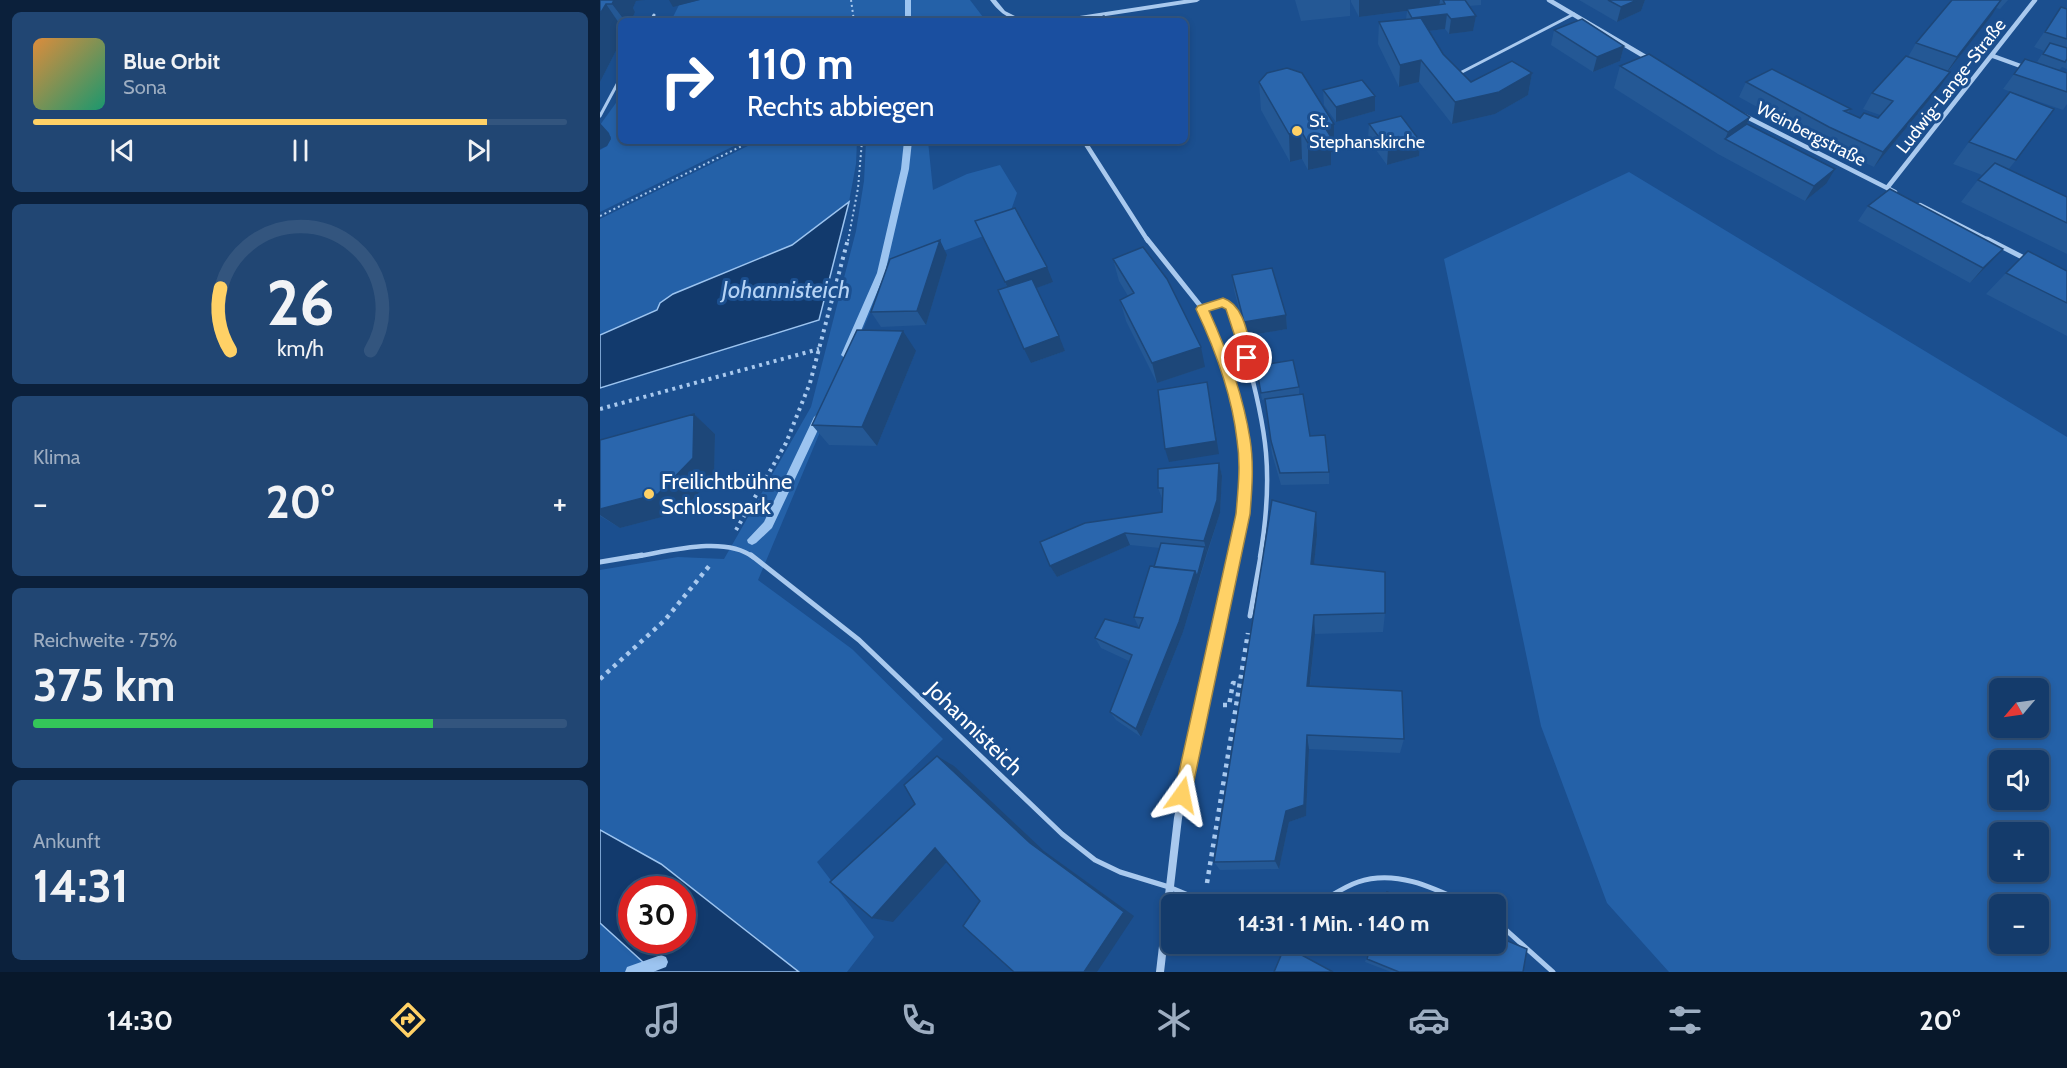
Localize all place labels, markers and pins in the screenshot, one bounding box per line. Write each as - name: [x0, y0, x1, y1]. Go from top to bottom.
- place label: St. Stephanskirche: [1309, 110, 1425, 153]
- marker: St. Stephanskirche: [1290, 124, 1304, 138]
- pin: [1221, 332, 1272, 383]
- place label: Freilichtbühne Schlosspark: [661, 468, 792, 520]
- marker: Freilichtbühne Schlosspark: [642, 487, 656, 501]

